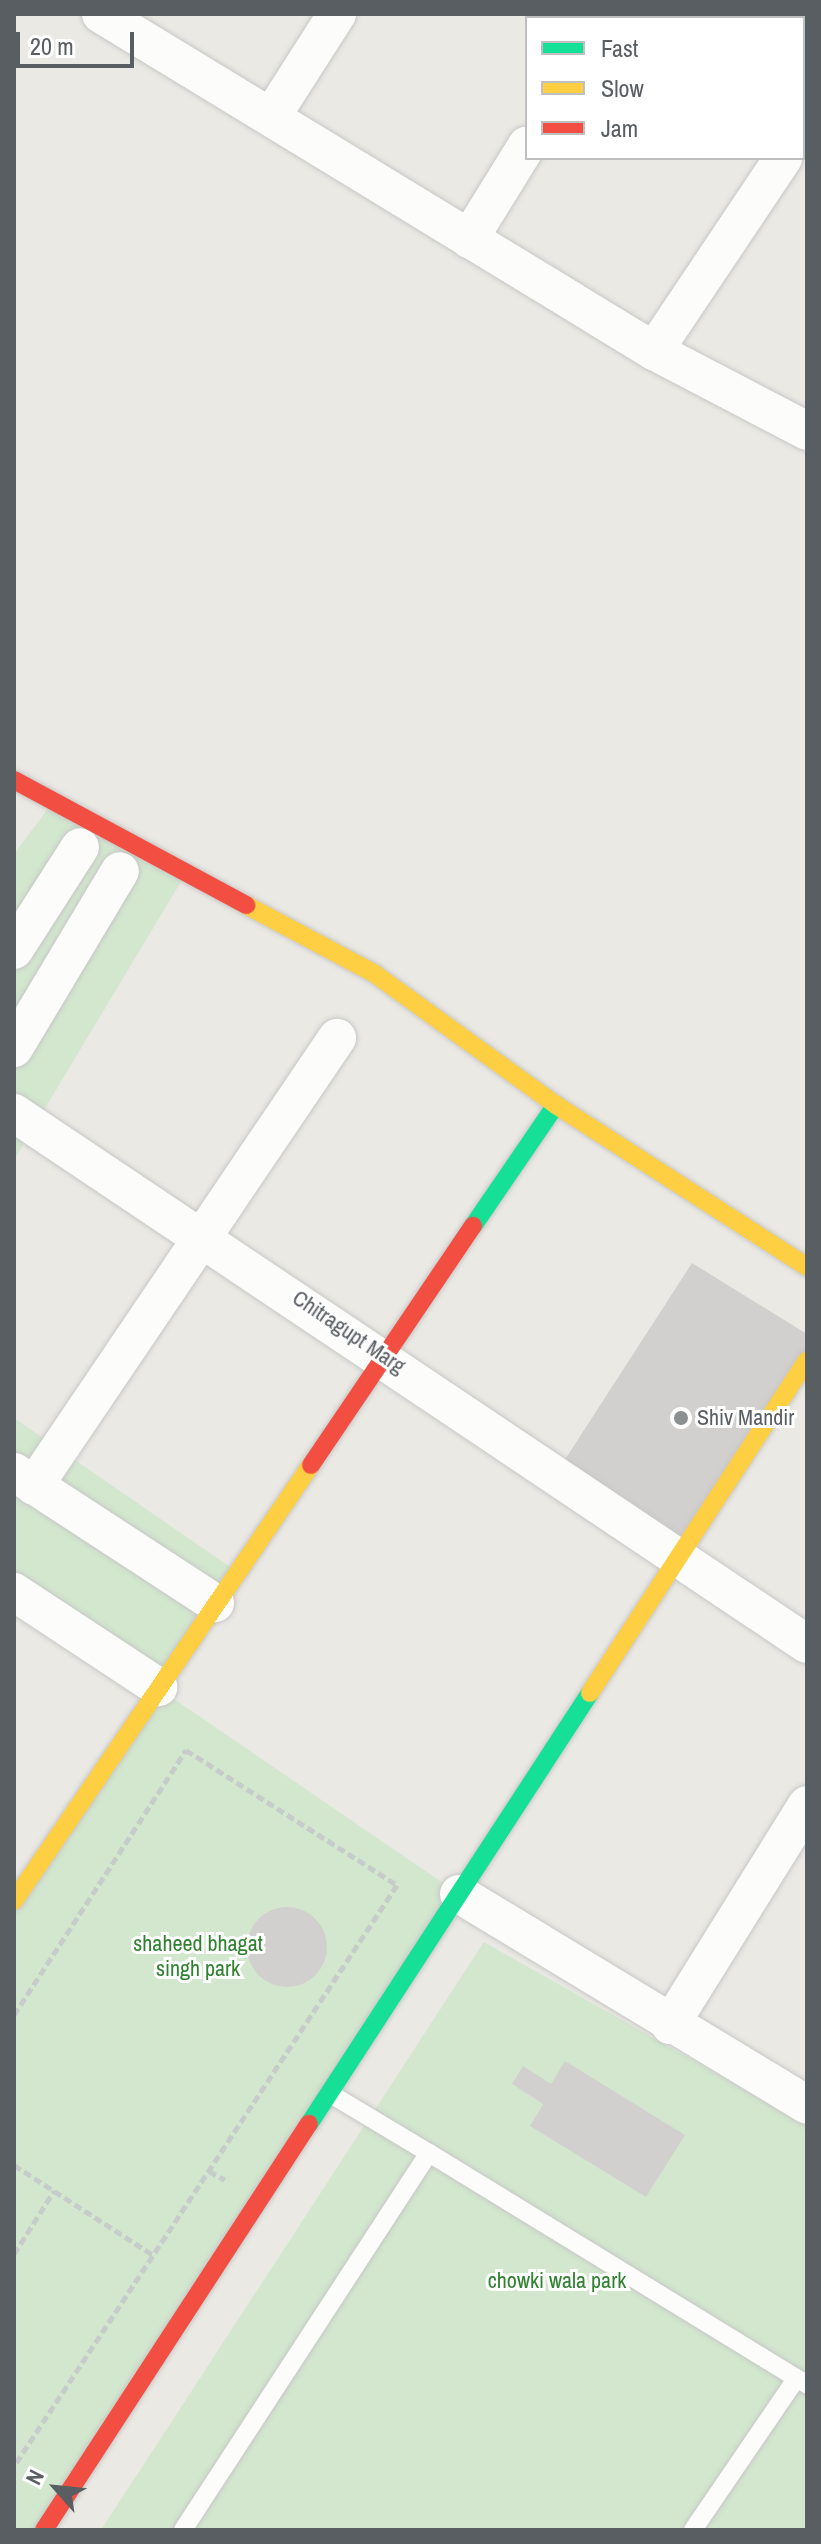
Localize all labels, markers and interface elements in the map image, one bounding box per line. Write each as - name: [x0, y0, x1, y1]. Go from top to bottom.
- scale bar: [20, 16, 138, 66]
- legend: [525, 16, 805, 160]
- text: 20 m: [30, 30, 74, 62]
- text: Fast: [601, 32, 638, 64]
- text: Slow: [601, 72, 644, 104]
- text: Jam: [601, 112, 638, 144]
- street label: Chitragupt Marg: [288, 1285, 410, 1379]
- place label: Shiv Mandir: [697, 1405, 794, 1431]
- marker: Shiv Mandir: [672, 1409, 690, 1427]
- park label: shaheed bhagat singh park: [133, 1930, 263, 1982]
- park label: chowki wala park: [488, 2268, 626, 2294]
- north arrow: [16, 2448, 96, 2528]
- text: N: [18, 2464, 51, 2490]

